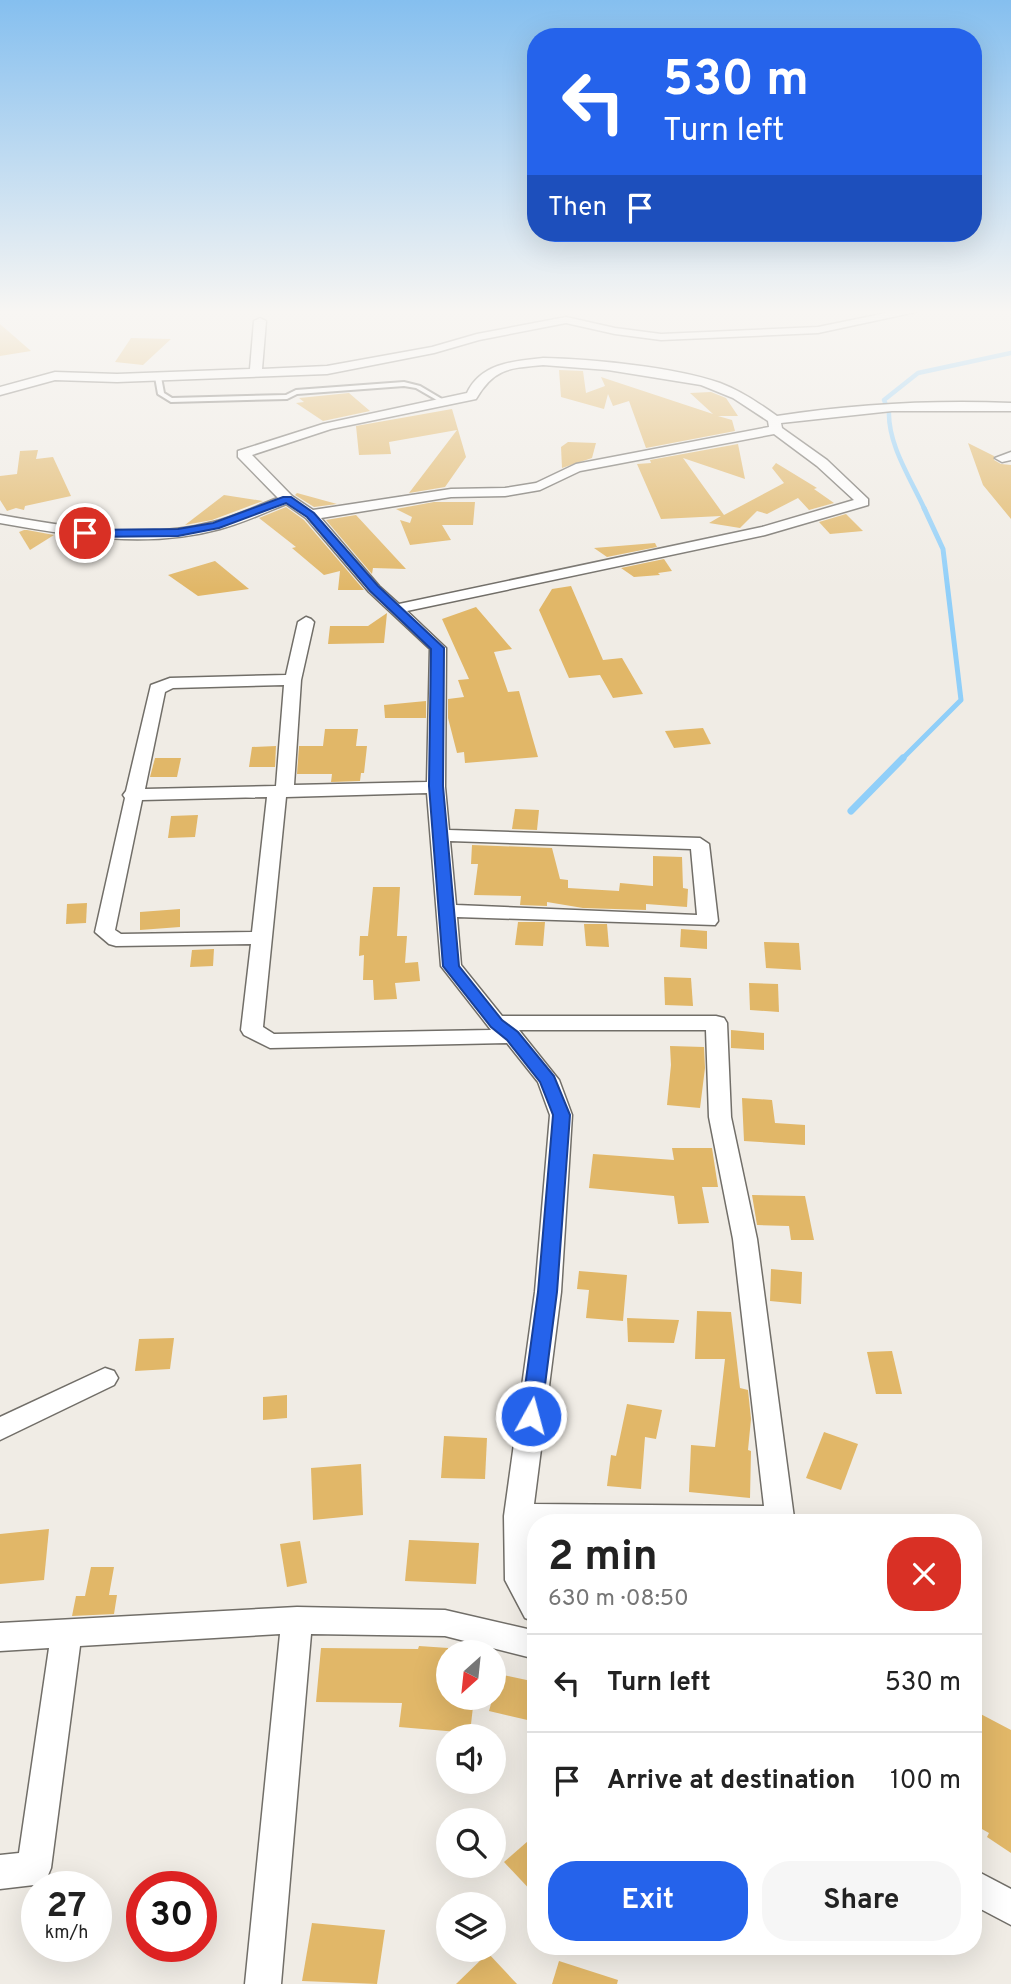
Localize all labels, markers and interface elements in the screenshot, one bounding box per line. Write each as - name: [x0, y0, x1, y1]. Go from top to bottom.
- text: 530 m: [663, 51, 809, 113]
- icon: left: [548, 56, 639, 147]
- text: Turn left: [663, 112, 784, 152]
- icon: arrive: [621, 189, 659, 227]
- text: Then: [548, 192, 607, 225]
- pin: [55, 503, 115, 563]
- icon: arrive: [66, 514, 104, 552]
- position arrow: [494, 1379, 568, 1453]
- text: 2 min: [548, 1532, 658, 1585]
- button: close: [887, 1537, 961, 1611]
- text: 630 m · 08:50: [548, 1585, 689, 1614]
- north arrow: [436, 1640, 506, 1710]
- map controls: [436, 1640, 506, 1962]
- icon: left: [548, 1664, 586, 1702]
- text: Turn left: [607, 1667, 711, 1700]
- text: 530 m: [885, 1667, 961, 1700]
- button: sound: [436, 1724, 506, 1794]
- icon: arrive: [548, 1762, 586, 1800]
- text: Arrive at destination: [607, 1765, 855, 1798]
- text: 100 m: [890, 1765, 961, 1798]
- button: search: [436, 1808, 506, 1878]
- button: Exit: [548, 1861, 748, 1941]
- button: Share: [762, 1861, 961, 1941]
- speed limit sign: 30: [126, 1871, 217, 1962]
- text: 27: [47, 1885, 86, 1929]
- button: layers: [436, 1892, 506, 1962]
- text: km/h: [45, 1922, 88, 1945]

